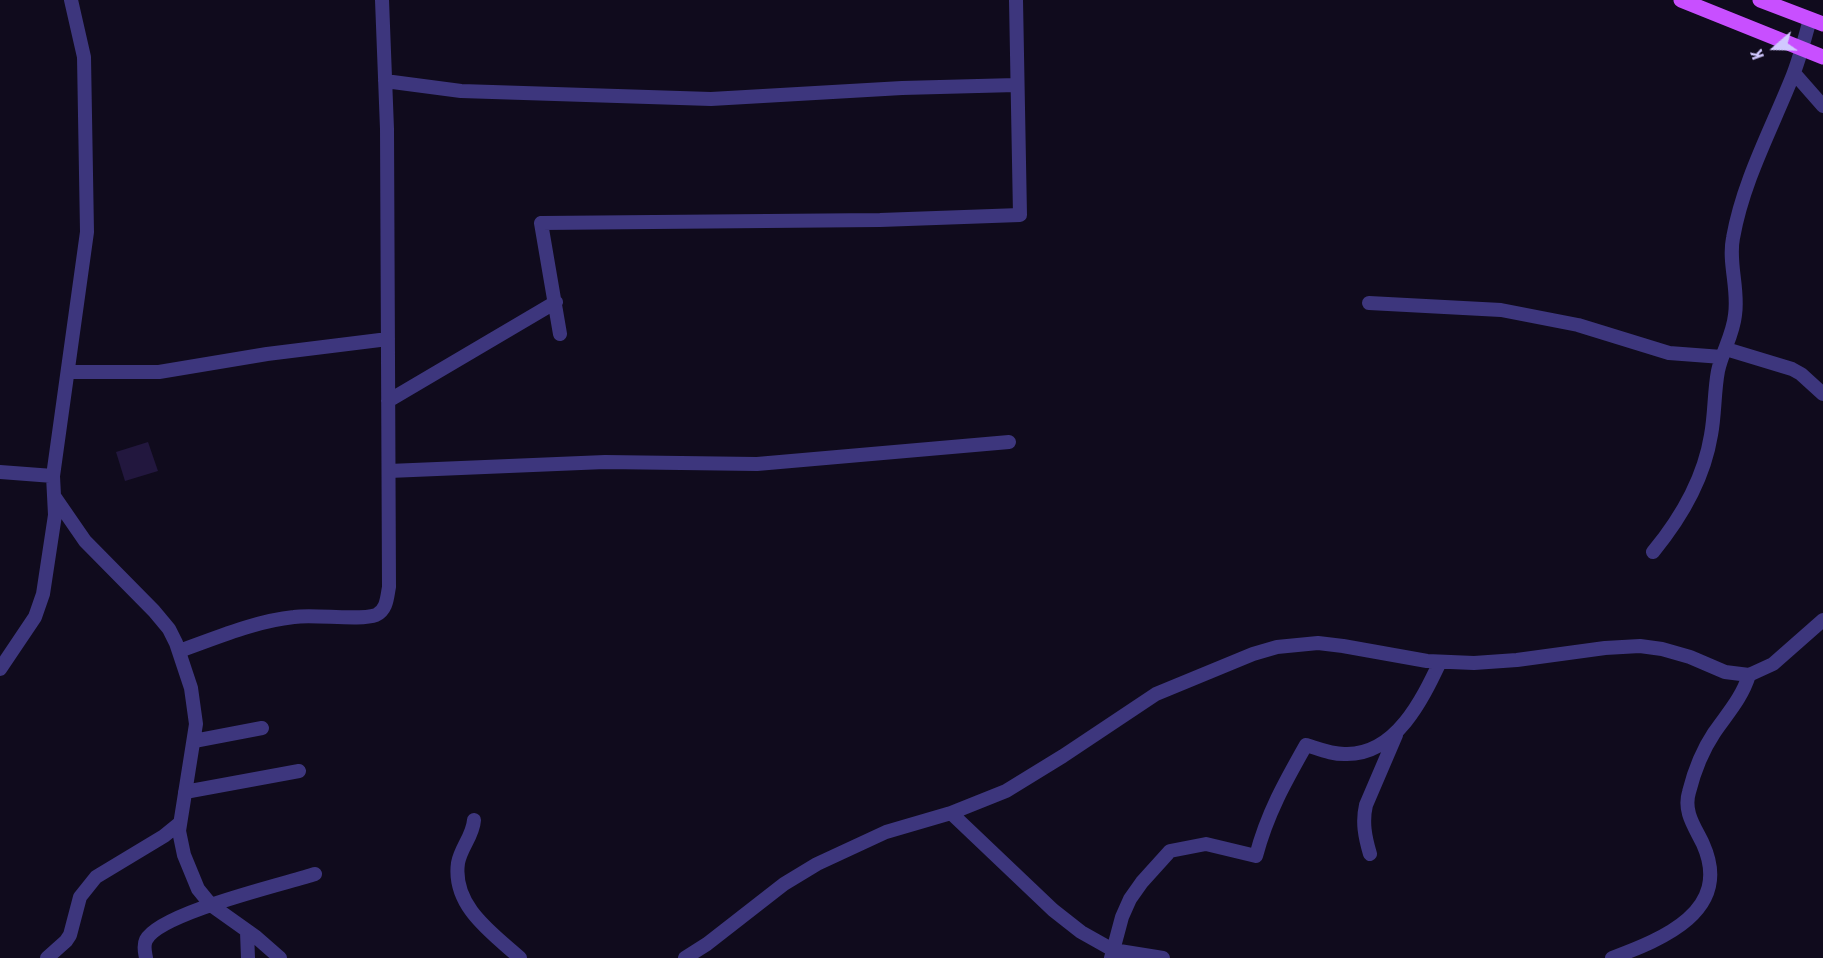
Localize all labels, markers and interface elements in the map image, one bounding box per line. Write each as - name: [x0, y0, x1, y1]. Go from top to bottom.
- north arrow: [1745, 18, 1805, 78]
- text: K: [1747, 47, 1768, 62]

